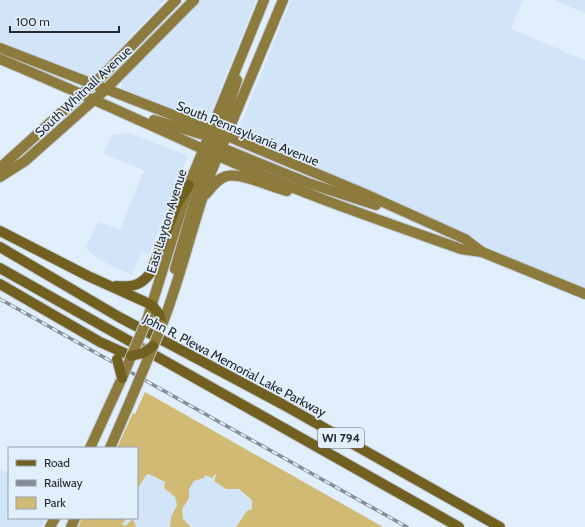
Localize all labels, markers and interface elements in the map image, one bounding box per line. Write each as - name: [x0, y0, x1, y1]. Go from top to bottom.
- scale bar: [10, 8, 119, 34]
- text: 100 m: [16, 14, 50, 29]
- street label: South Whitnall Avenue: [31, 42, 135, 140]
- street label: South Pennsylvania Avenue: [174, 97, 322, 169]
- street label: East Layton Avenue: [143, 167, 190, 275]
- street label: John R. Plewa Memorial Lake Parkway: [140, 309, 329, 420]
- road number: WI 794: [318, 428, 364, 448]
- legend: [8, 447, 138, 519]
- text: Road: [44, 455, 70, 470]
- text: Railway: [44, 475, 82, 490]
- text: Park: [44, 495, 66, 510]

